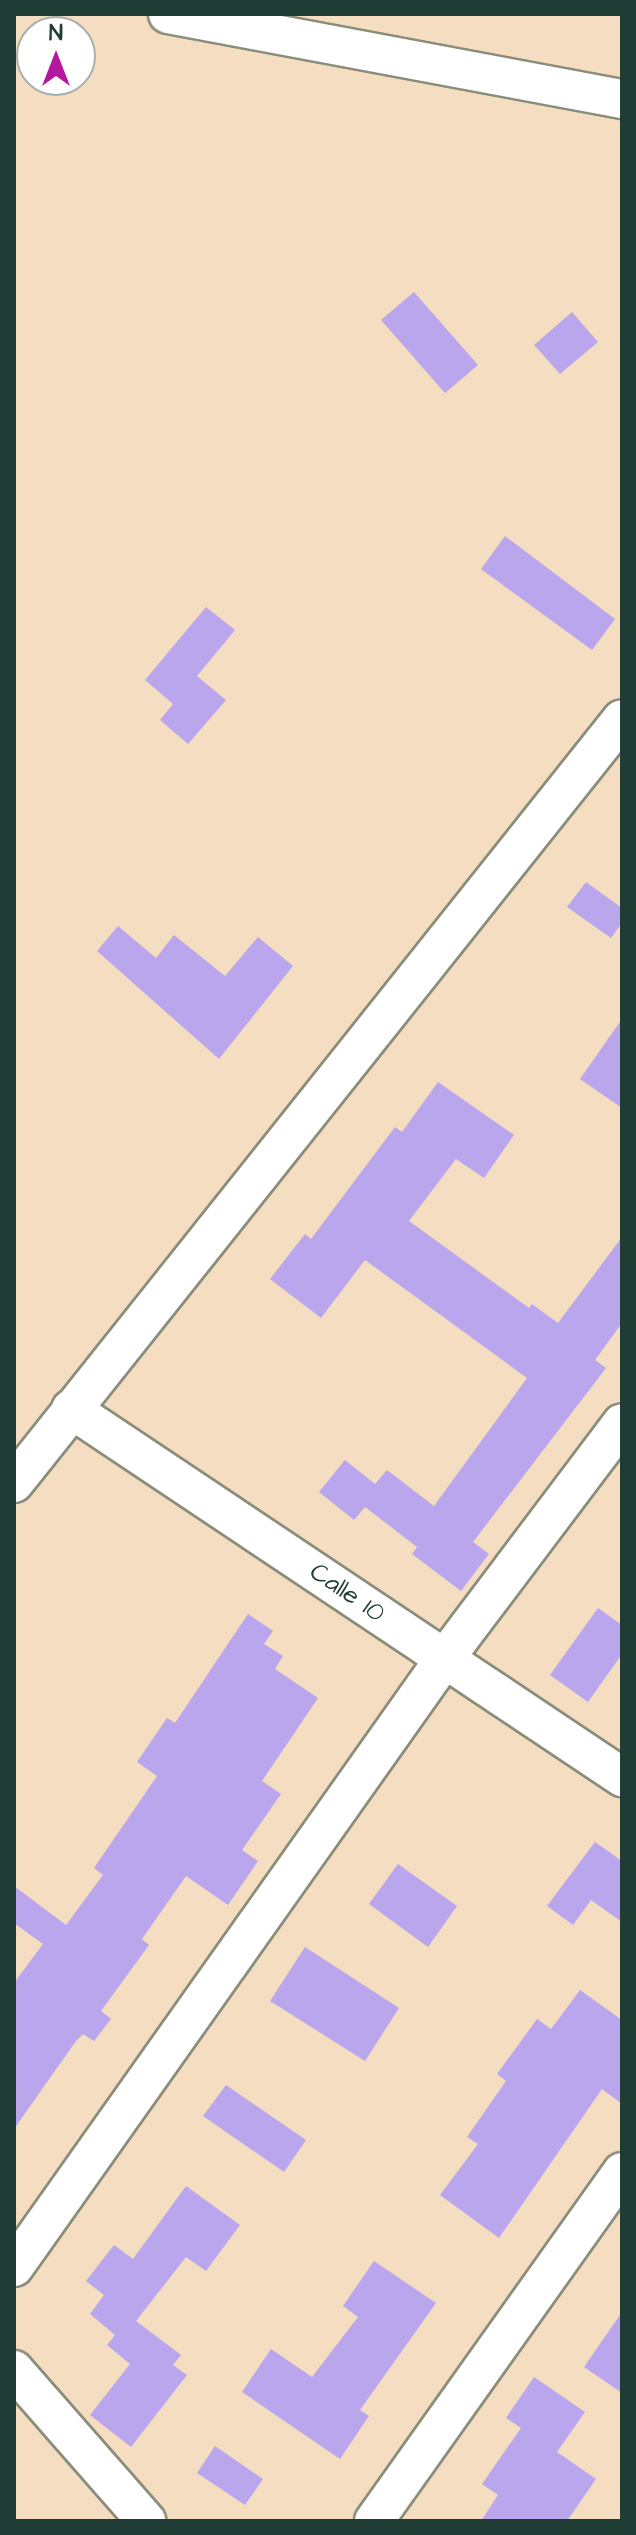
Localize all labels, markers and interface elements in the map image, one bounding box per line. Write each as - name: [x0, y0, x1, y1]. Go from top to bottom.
- north arrow: [16, 16, 96, 96]
- text: N: [49, 18, 63, 49]
- street label: Calle 10: [303, 1557, 391, 1629]

